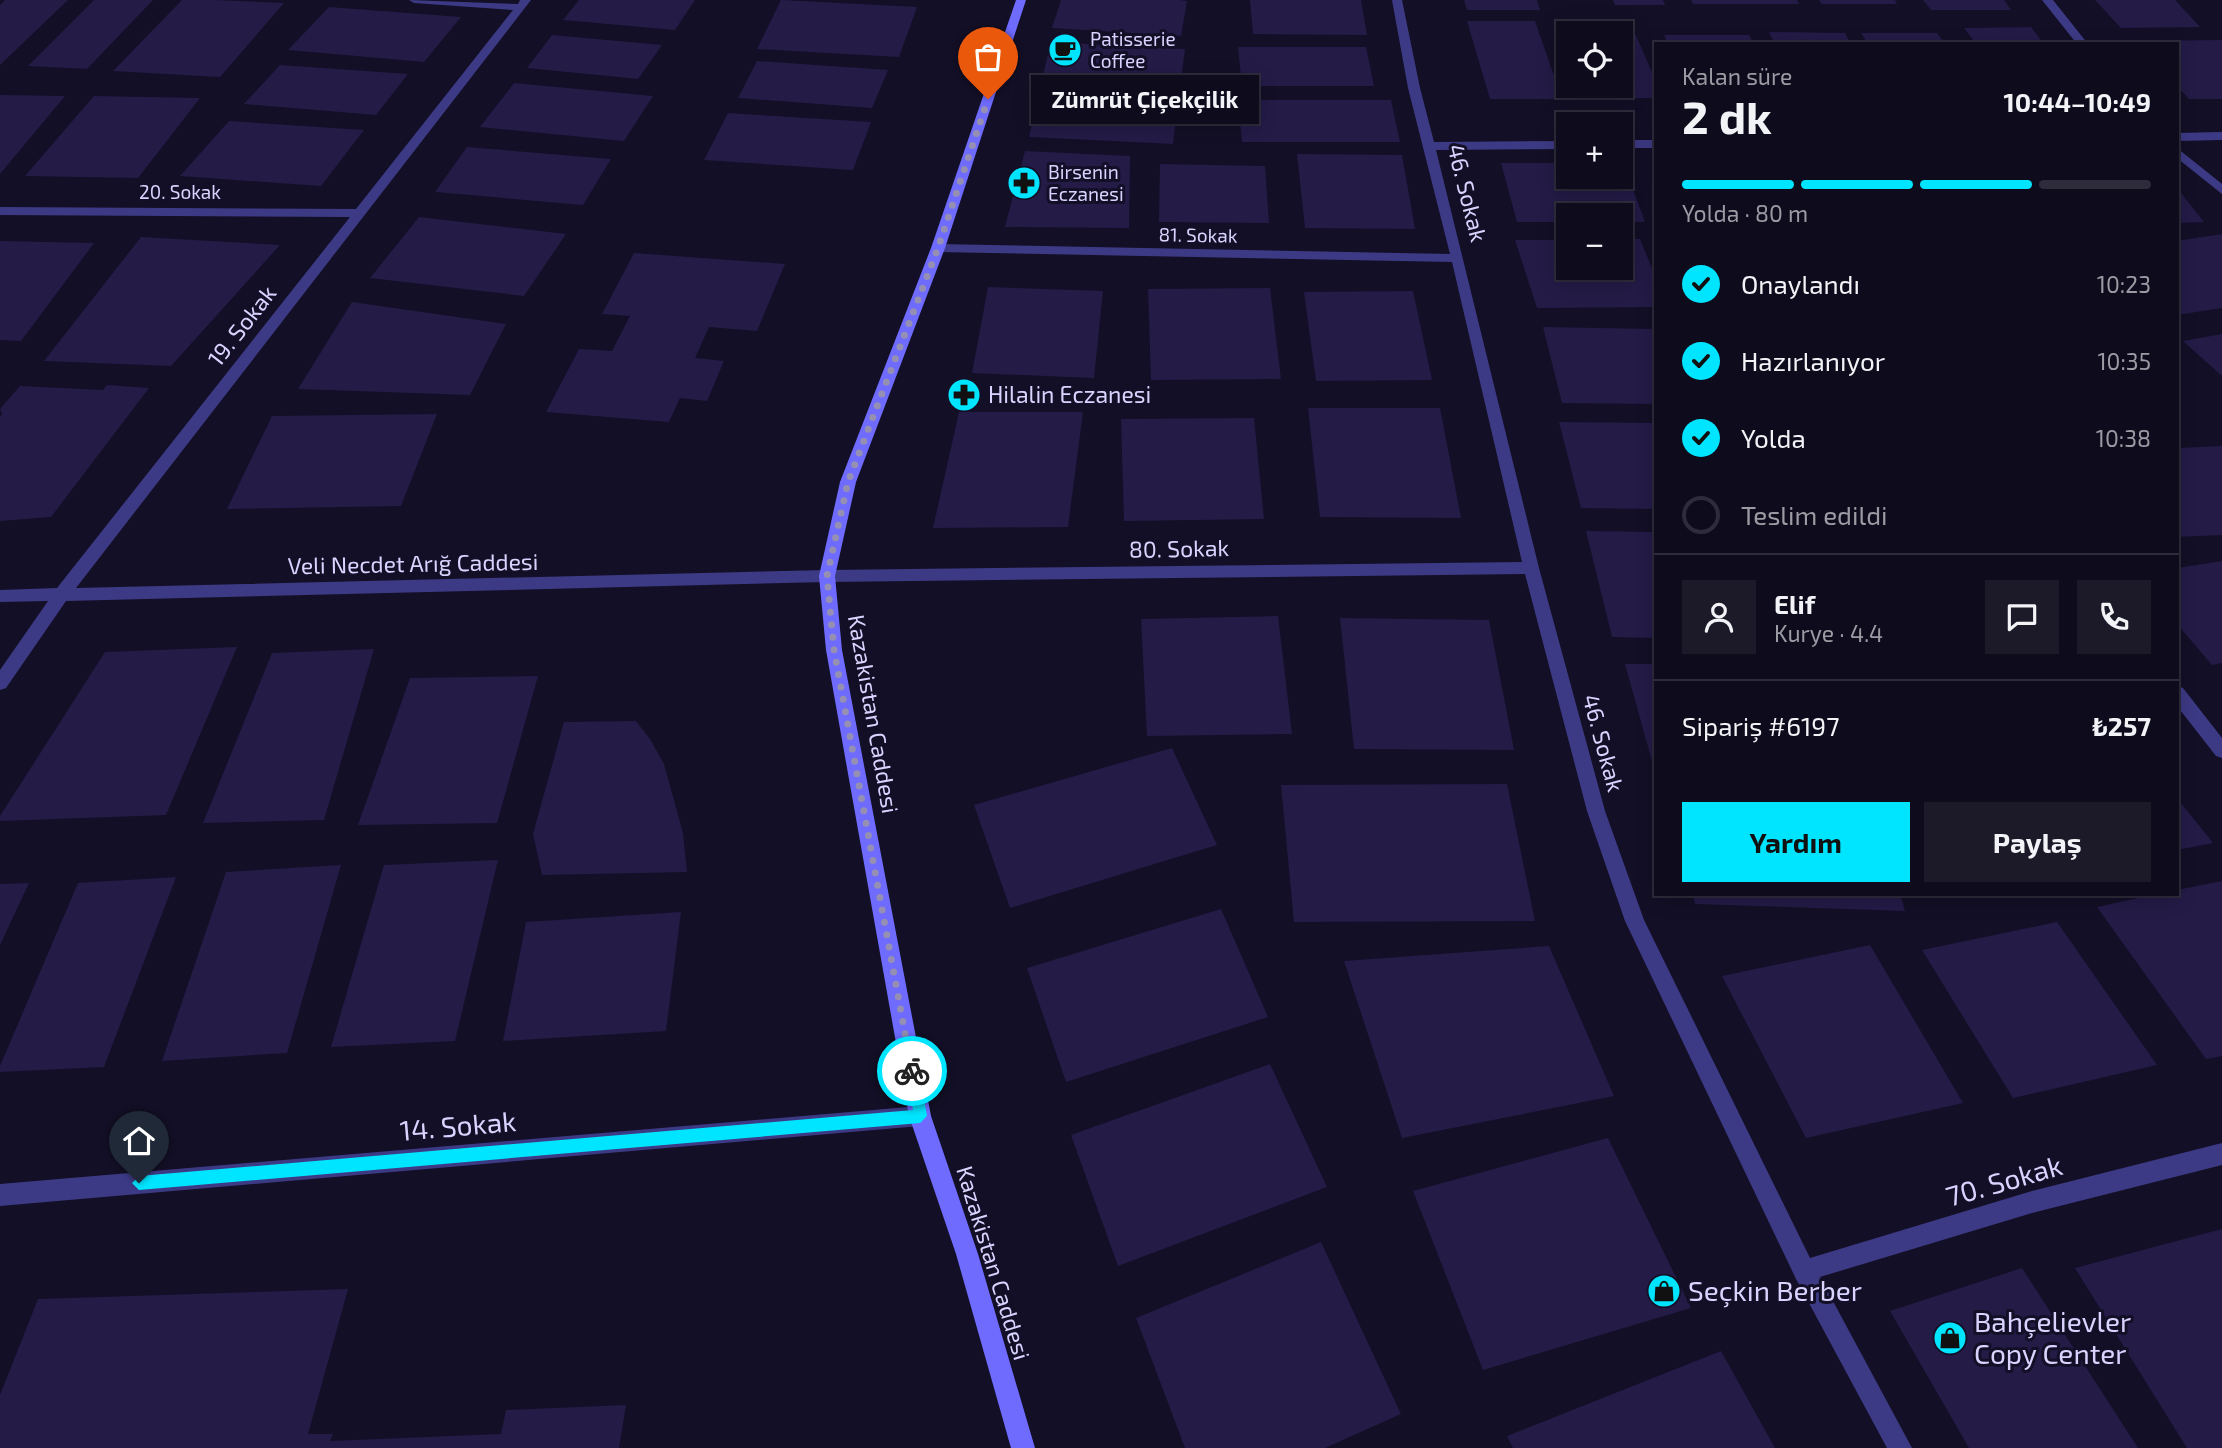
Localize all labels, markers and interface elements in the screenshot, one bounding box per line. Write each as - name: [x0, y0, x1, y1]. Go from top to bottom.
- map controls: [1556, 21, 1633, 280]
- button: locate: [1556, 21, 1633, 98]
- pin: [958, 27, 1018, 99]
- place label: Patisserie Coffee: [1090, 27, 1176, 72]
- cafe icon: Patisserie Coffee: [1046, 31, 1084, 69]
- icon: bag: [969, 38, 1007, 76]
- text: Kalan süre: [1682, 62, 1792, 90]
- callout: Zümrüt Çiçekçilik: [1030, 74, 1258, 124]
- text: Zümrüt Çiçekçilik: [1052, 85, 1238, 113]
- text: 10:44–10:49: [2004, 86, 2151, 117]
- text: 2 dk: [1682, 88, 1772, 143]
- button: +: [1556, 112, 1633, 189]
- street label: 46. Sokak: [1442, 141, 1494, 245]
- place label: Birsenin Eczanesi: [1048, 160, 1124, 205]
- pharmacy icon: Birsenin Eczanesi: [1005, 164, 1043, 202]
- street label: 20. Sokak: [139, 180, 221, 203]
- text: Yolda · 80 m: [1682, 199, 1808, 227]
- button: −: [1556, 203, 1633, 280]
- street label: 81. Sokak: [1158, 222, 1238, 247]
- icon: check: [1682, 265, 1720, 303]
- text: Onaylandı: [1741, 268, 1860, 299]
- text: 10:23: [2097, 270, 2151, 298]
- street label: 19. Sokak: [201, 279, 282, 371]
- icon: check: [1682, 342, 1720, 380]
- text: Hazırlanıyor: [1741, 345, 1885, 376]
- text: 10:35: [2097, 347, 2151, 375]
- pharmacy icon: Hilalin Eczanesi: [945, 376, 983, 414]
- place label: Hilalin Eczanesi: [988, 380, 1151, 408]
- icon: check: [1682, 419, 1720, 457]
- text: Yolda: [1741, 422, 1806, 453]
- text: 10:38: [2096, 424, 2151, 452]
- text: Teslim edildi: [1741, 499, 1888, 530]
- street label: 80. Sokak: [1129, 533, 1230, 563]
- street label: Veli Necdet Arığ Caddesi: [287, 547, 539, 579]
- button: person: [1682, 580, 1756, 654]
- button: chat: [1985, 580, 2059, 654]
- button: phone: [2077, 580, 2151, 654]
- text: Elif: [1774, 588, 1815, 619]
- street label: Kazakistan Caddesi: [843, 612, 905, 815]
- text: Kurye · 4.4: [1774, 619, 1883, 647]
- street label: 46. Sokak: [1578, 691, 1630, 795]
- text: Sipariş #6197: [1682, 710, 1840, 741]
- text: ₺257: [2092, 710, 2151, 741]
- button: Yardım: [1682, 802, 1910, 882]
- button: Paylaş: [1924, 802, 2151, 882]
- courier: [877, 1036, 947, 1106]
- icon: bike: [893, 1052, 931, 1090]
- street label: 14. Sokak: [398, 1103, 517, 1147]
- pin: [109, 1111, 169, 1183]
- icon: home: [120, 1122, 158, 1160]
- street label: 70. Sokak: [1942, 1147, 2066, 1213]
- street label: Kazakistan Caddesi: [951, 1162, 1037, 1363]
- shop icon: Seçkin Berber: [1645, 1272, 1683, 1310]
- place label: Seçkin Berber: [1688, 1273, 1862, 1308]
- place label: Bahçelievler Copy Center: [1974, 1304, 2131, 1370]
- shop icon: Bahçelievler Copy Center: [1931, 1319, 1969, 1357]

